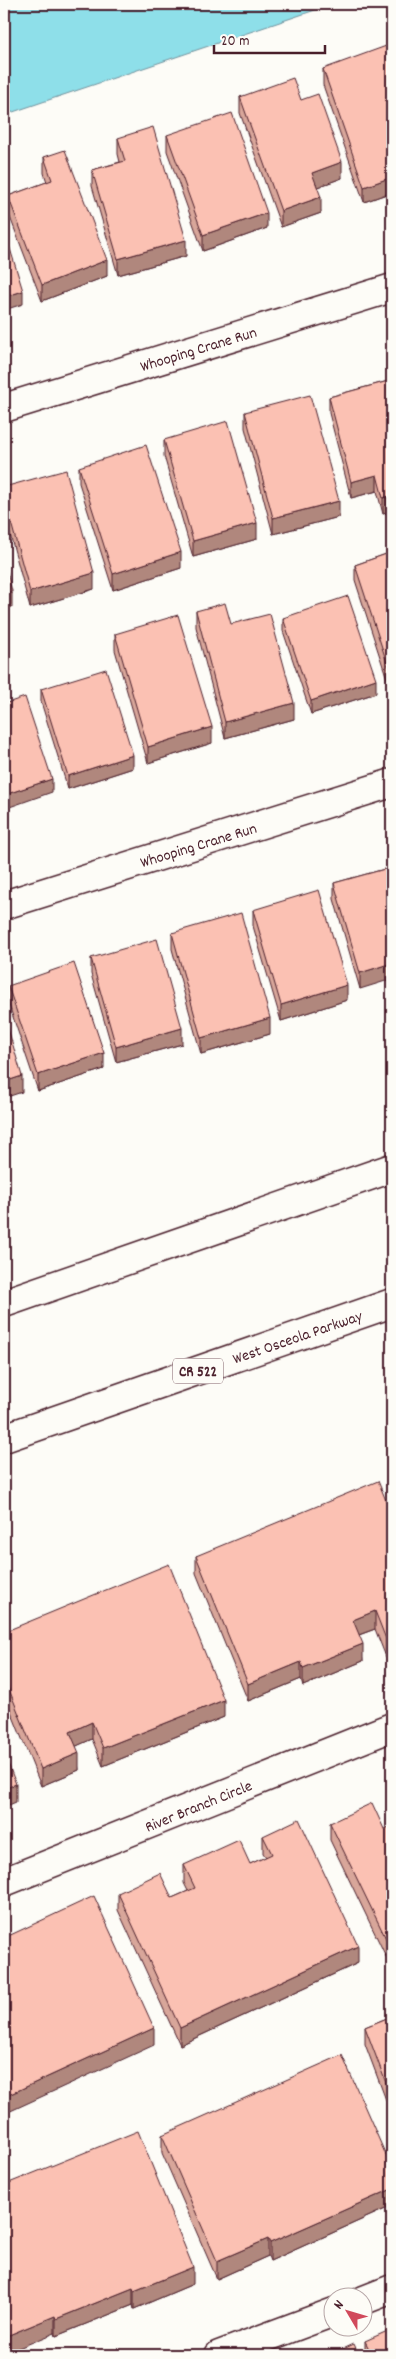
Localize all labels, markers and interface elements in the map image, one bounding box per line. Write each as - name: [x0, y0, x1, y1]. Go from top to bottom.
- scale bar: [214, 22, 325, 54]
- text: 20 m: [221, 31, 249, 53]
- street label: Whooping Crane Run: [138, 322, 260, 379]
- street label: Whooping Crane Run: [138, 818, 260, 875]
- street label: West Osceola Parkway: [230, 1305, 366, 1371]
- road number: CR 522: [173, 1358, 223, 1384]
- street label: River Branch Circle: [142, 1775, 256, 1839]
- north arrow: [324, 2286, 374, 2336]
- text: N: [329, 2296, 349, 2314]

